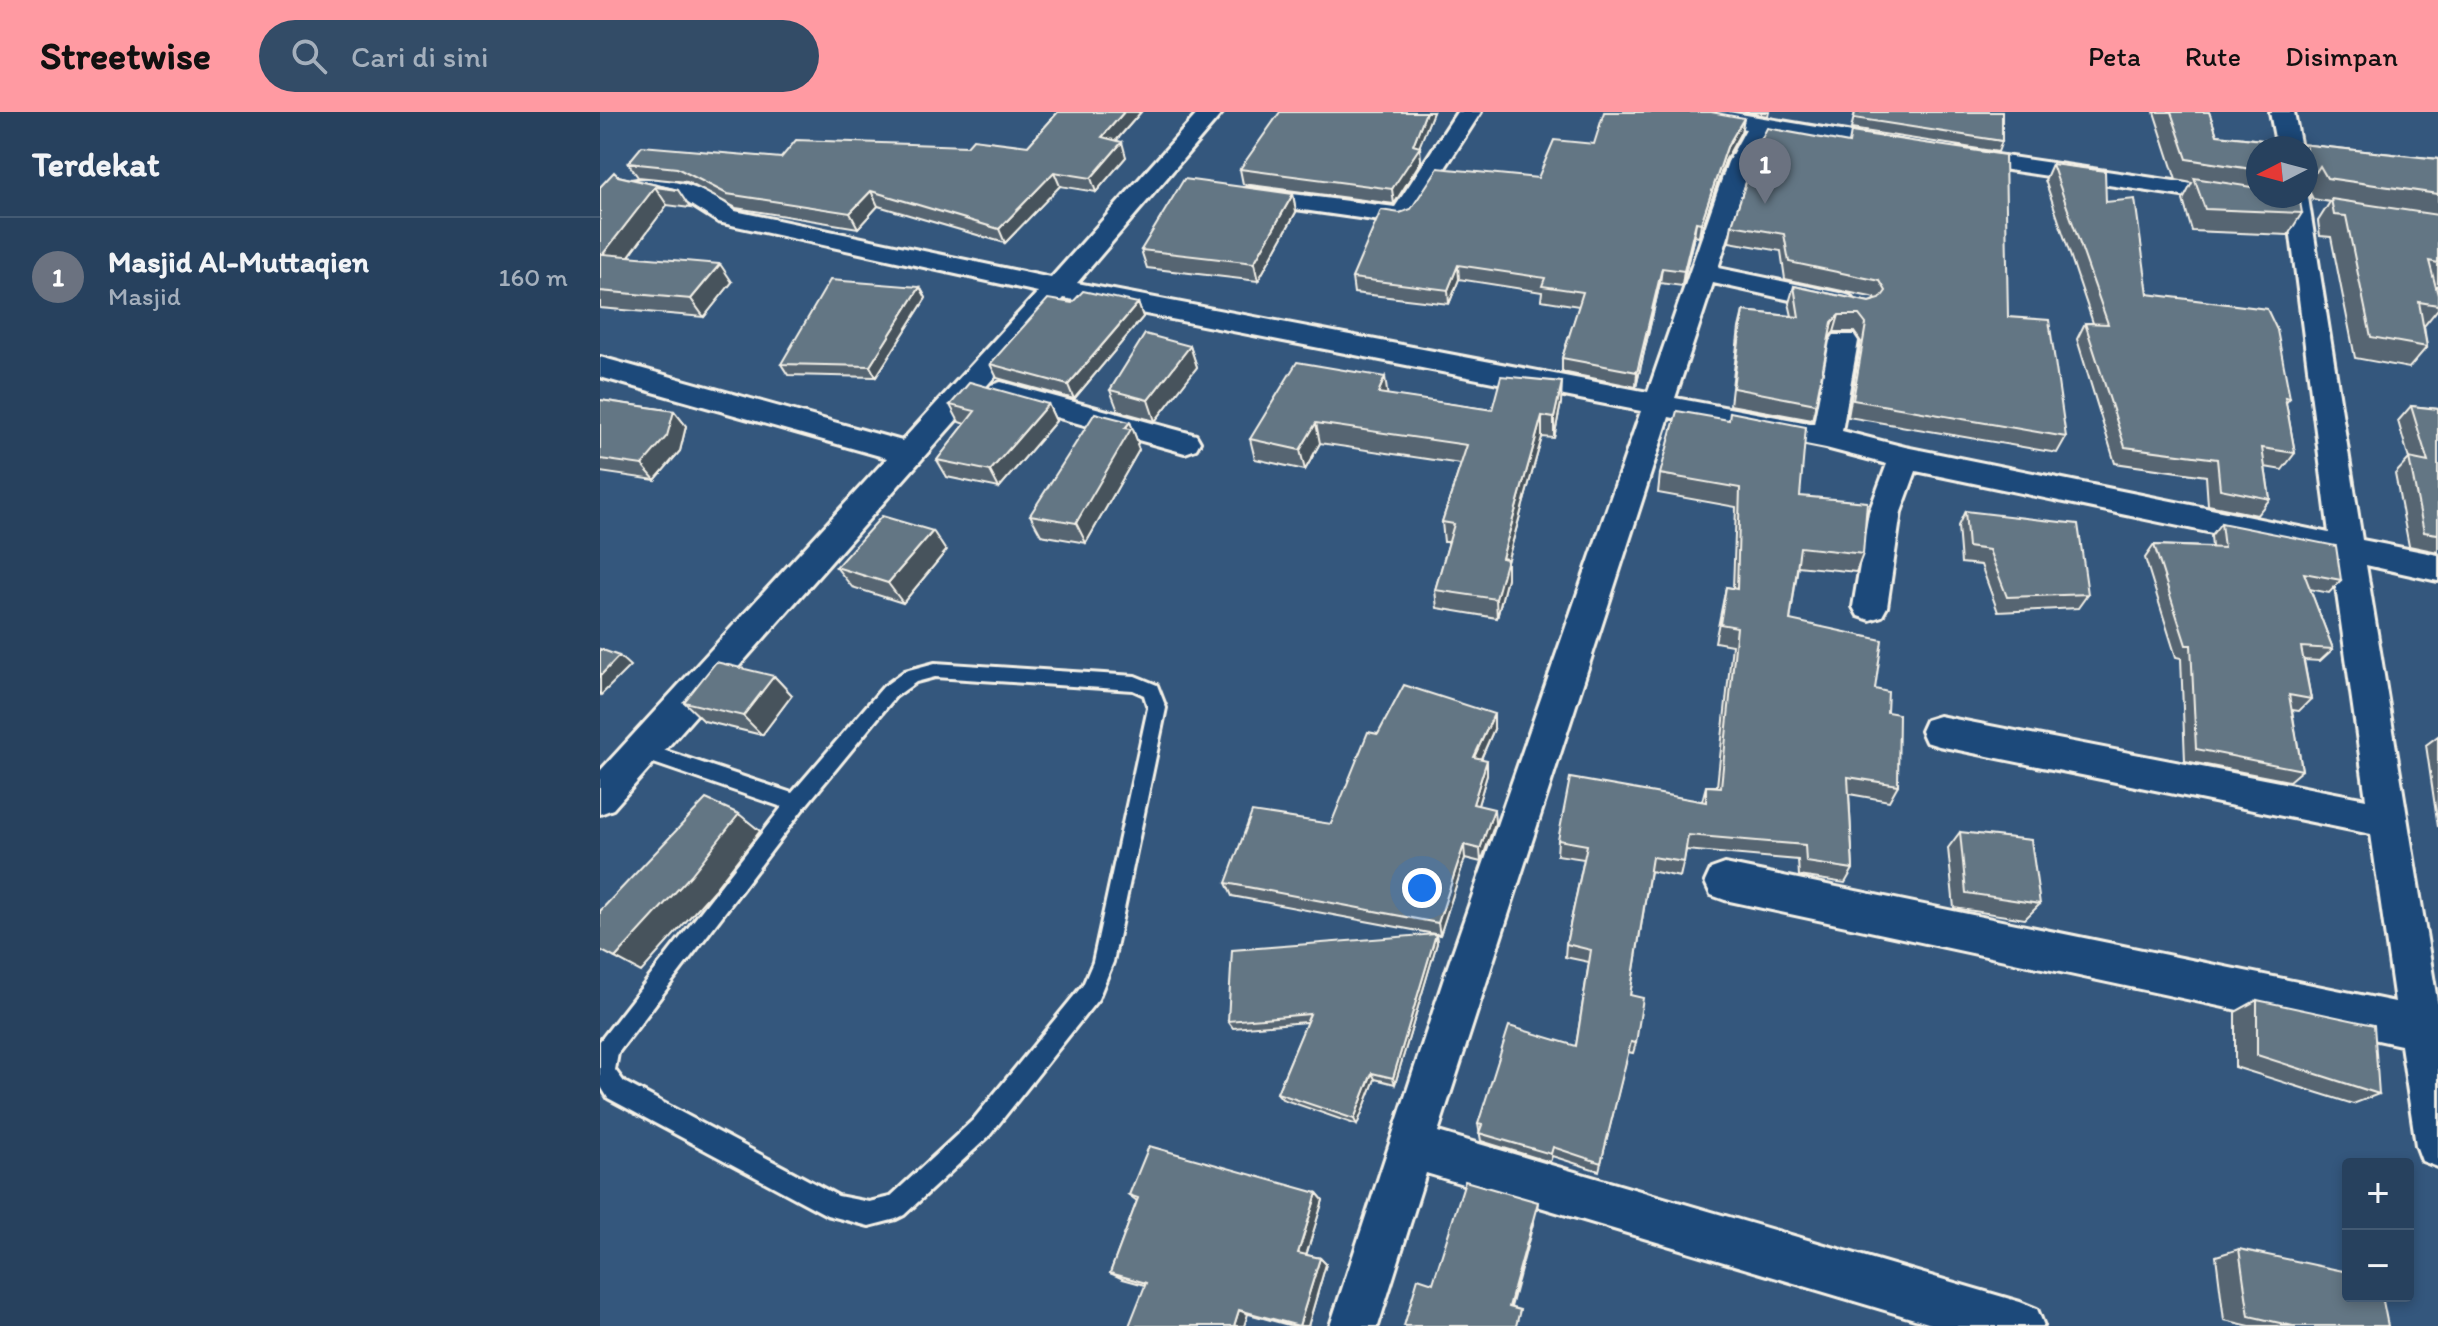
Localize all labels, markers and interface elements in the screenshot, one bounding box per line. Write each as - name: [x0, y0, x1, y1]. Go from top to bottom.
- search box: [259, 20, 819, 92]
- text: Streetwise: [40, 33, 211, 79]
- icon: search: [287, 34, 331, 78]
- text: Cari di sini: [351, 38, 489, 75]
- text: Peta: [2088, 39, 2141, 73]
- text: Rute: [2185, 39, 2241, 73]
- text: Disimpan: [2285, 39, 2398, 73]
- north arrow: [2246, 136, 2318, 208]
- pin: 1: [1739, 138, 1791, 204]
- text: Terdekat: [32, 144, 160, 185]
- text: Masjid Al-Muttaqien: [108, 243, 369, 280]
- text: 1: [52, 261, 64, 293]
- text: 160 m: [498, 261, 568, 293]
- text: Masjid: [108, 280, 181, 312]
- your location: [1402, 868, 1442, 908]
- map controls: [2342, 1158, 2414, 1302]
- button: +: [2342, 1158, 2414, 1230]
- button: −: [2342, 1230, 2414, 1302]

